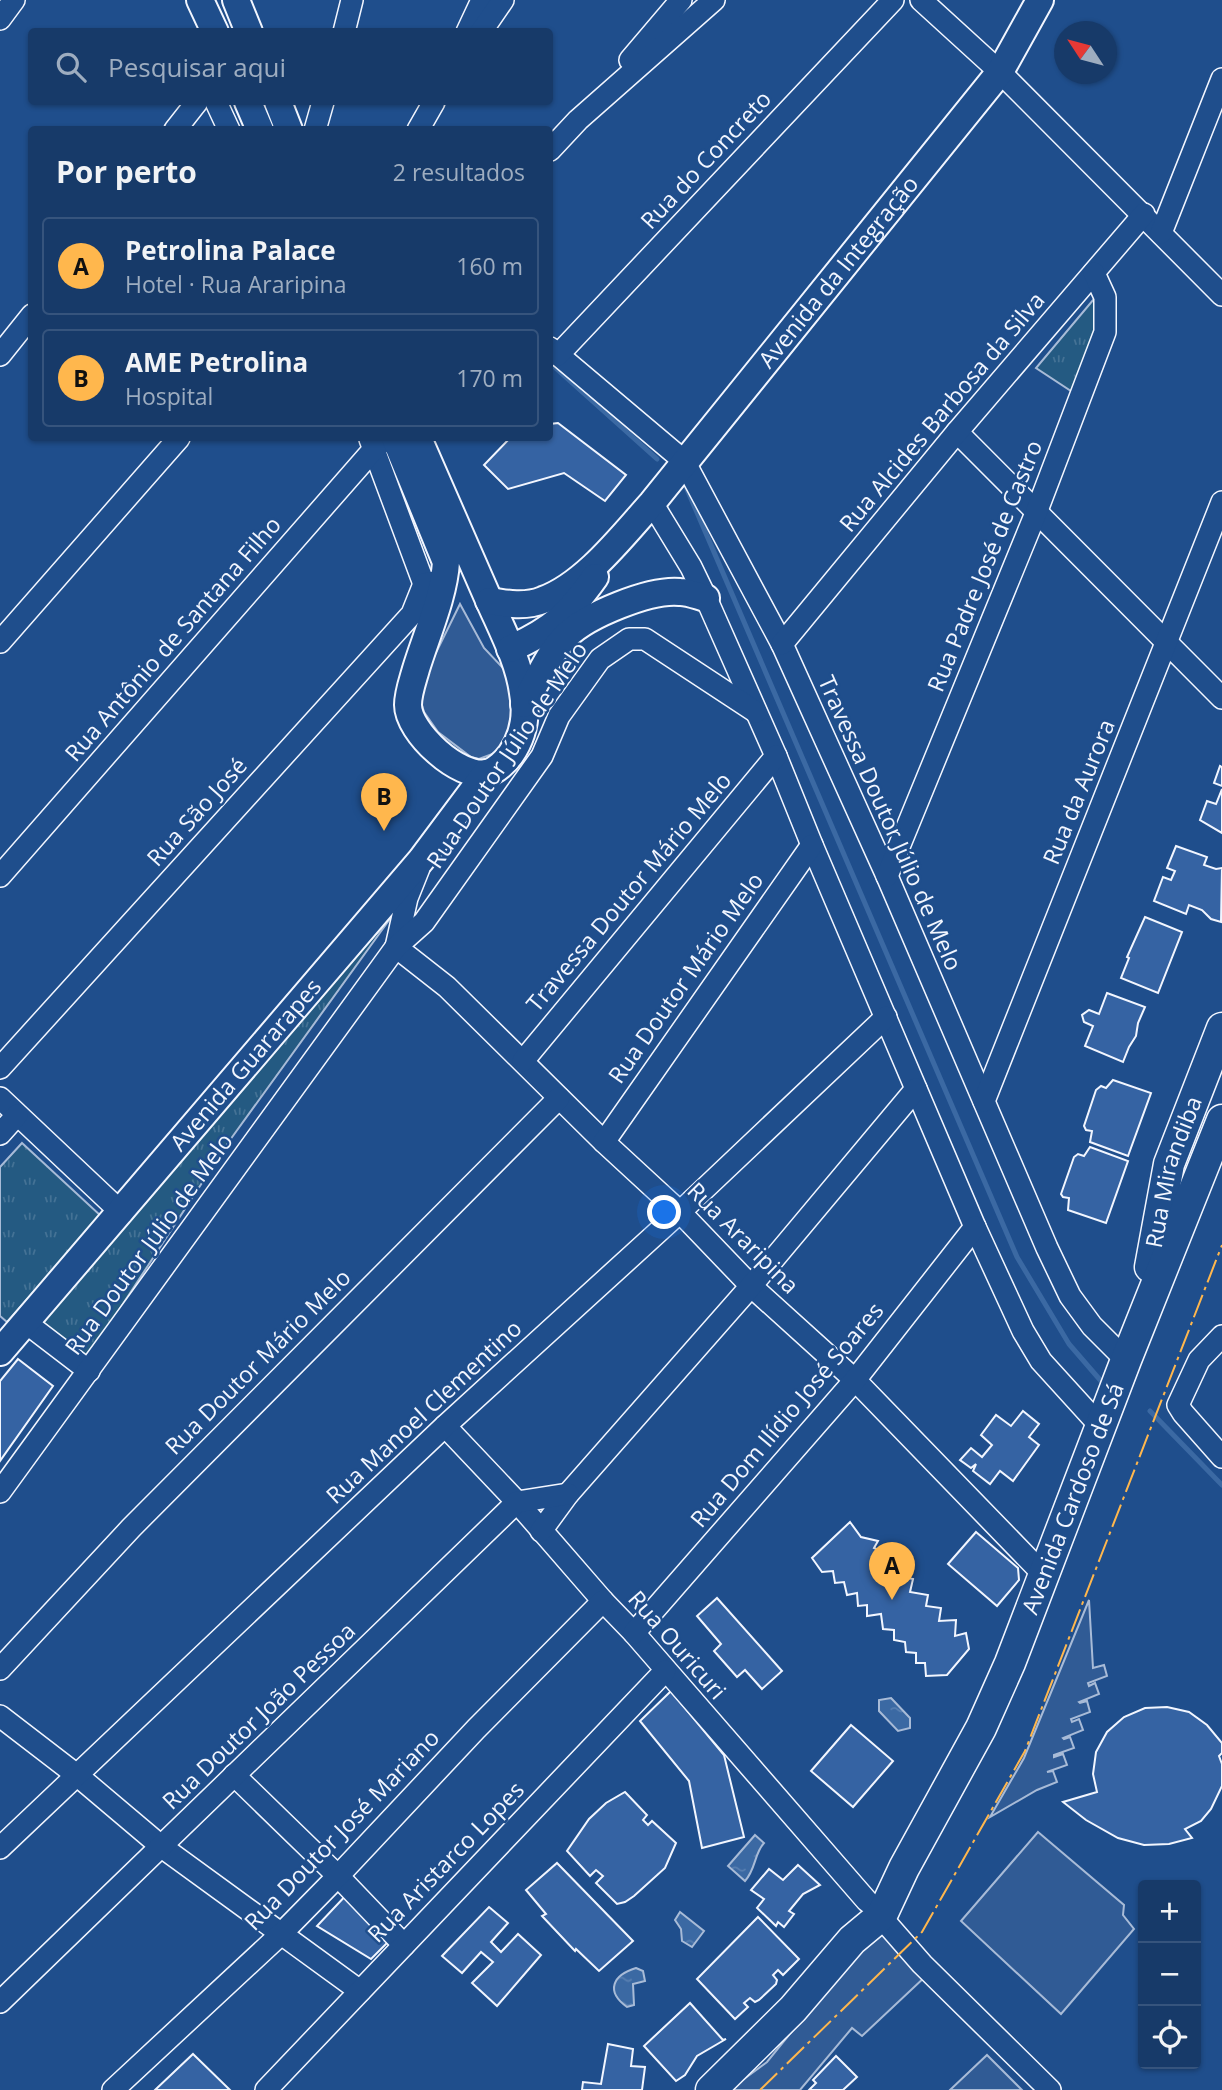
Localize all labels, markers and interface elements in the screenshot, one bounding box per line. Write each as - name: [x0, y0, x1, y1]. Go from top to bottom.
- north arrow: [1054, 21, 1117, 84]
- search box: [28, 28, 553, 105]
- icon: search: [52, 48, 90, 86]
- text: Pesquisar aqui: [108, 49, 286, 85]
- street label: Rua do Concreto: [633, 83, 778, 236]
- text: Por perto: [56, 151, 197, 192]
- text: 2 resultados: [393, 156, 525, 188]
- street label: Avenida da Integração: [750, 168, 925, 374]
- text: Petrolina Palace: [125, 232, 336, 268]
- text: A: [73, 250, 89, 282]
- text: 160 m: [456, 250, 523, 282]
- text: Hotel · Rua Araripina: [125, 268, 346, 300]
- street label: Rua Alcides Barbosa da Silva: [831, 285, 1051, 538]
- text: AME Petrolina: [125, 344, 308, 380]
- text: B: [73, 362, 89, 394]
- text: 170 m: [456, 362, 523, 394]
- text: Hospital: [125, 380, 213, 412]
- street label: Rua Padre José de Castro: [919, 435, 1049, 696]
- street label: Rua Antônio de Santana Filho: [57, 509, 288, 768]
- street label: Rua Doutor Júlio de Melo: [418, 635, 594, 874]
- street label: Travessa Doutor Júlio de Melo: [811, 670, 971, 975]
- street label: Rua da Aurora: [1034, 714, 1122, 869]
- street label: Rua São José: [139, 750, 254, 873]
- street label: Travessa Doutor Mário Melo: [518, 765, 738, 1018]
- pin: B: [361, 773, 407, 831]
- street label: Rua Doutor Mário Melo: [600, 866, 770, 1089]
- street label: Avenida Guararapes: [162, 971, 328, 1157]
- street label: Rua Mirandiba: [1137, 1091, 1209, 1250]
- street label: Rua Doutor Júlio de Melo: [57, 1126, 240, 1361]
- street label: Rua Araripina: [681, 1174, 807, 1300]
- your location: [647, 1195, 681, 1229]
- street label: Rua Doutor Mário Melo: [157, 1261, 357, 1461]
- street label: Rua Dom Ilídio José Soares: [682, 1295, 890, 1534]
- street label: Rua Manoel Clementino: [319, 1312, 528, 1510]
- street label: Avenida Cardoso de Sá: [1013, 1378, 1131, 1619]
- pin: A: [869, 1542, 915, 1600]
- street label: Rua Ouricuri: [622, 1583, 734, 1706]
- street label: Rua Doutor João Pessoa: [155, 1615, 362, 1816]
- street label: Rua Doutor José Mariano: [237, 1722, 446, 1937]
- street label: Rua Aristarco Lopes: [360, 1774, 531, 1949]
- map controls: [1138, 1880, 1201, 2069]
- button: +: [1138, 1880, 1201, 1943]
- button: −: [1138, 1943, 1201, 2006]
- button: locate: [1138, 2006, 1201, 2069]

